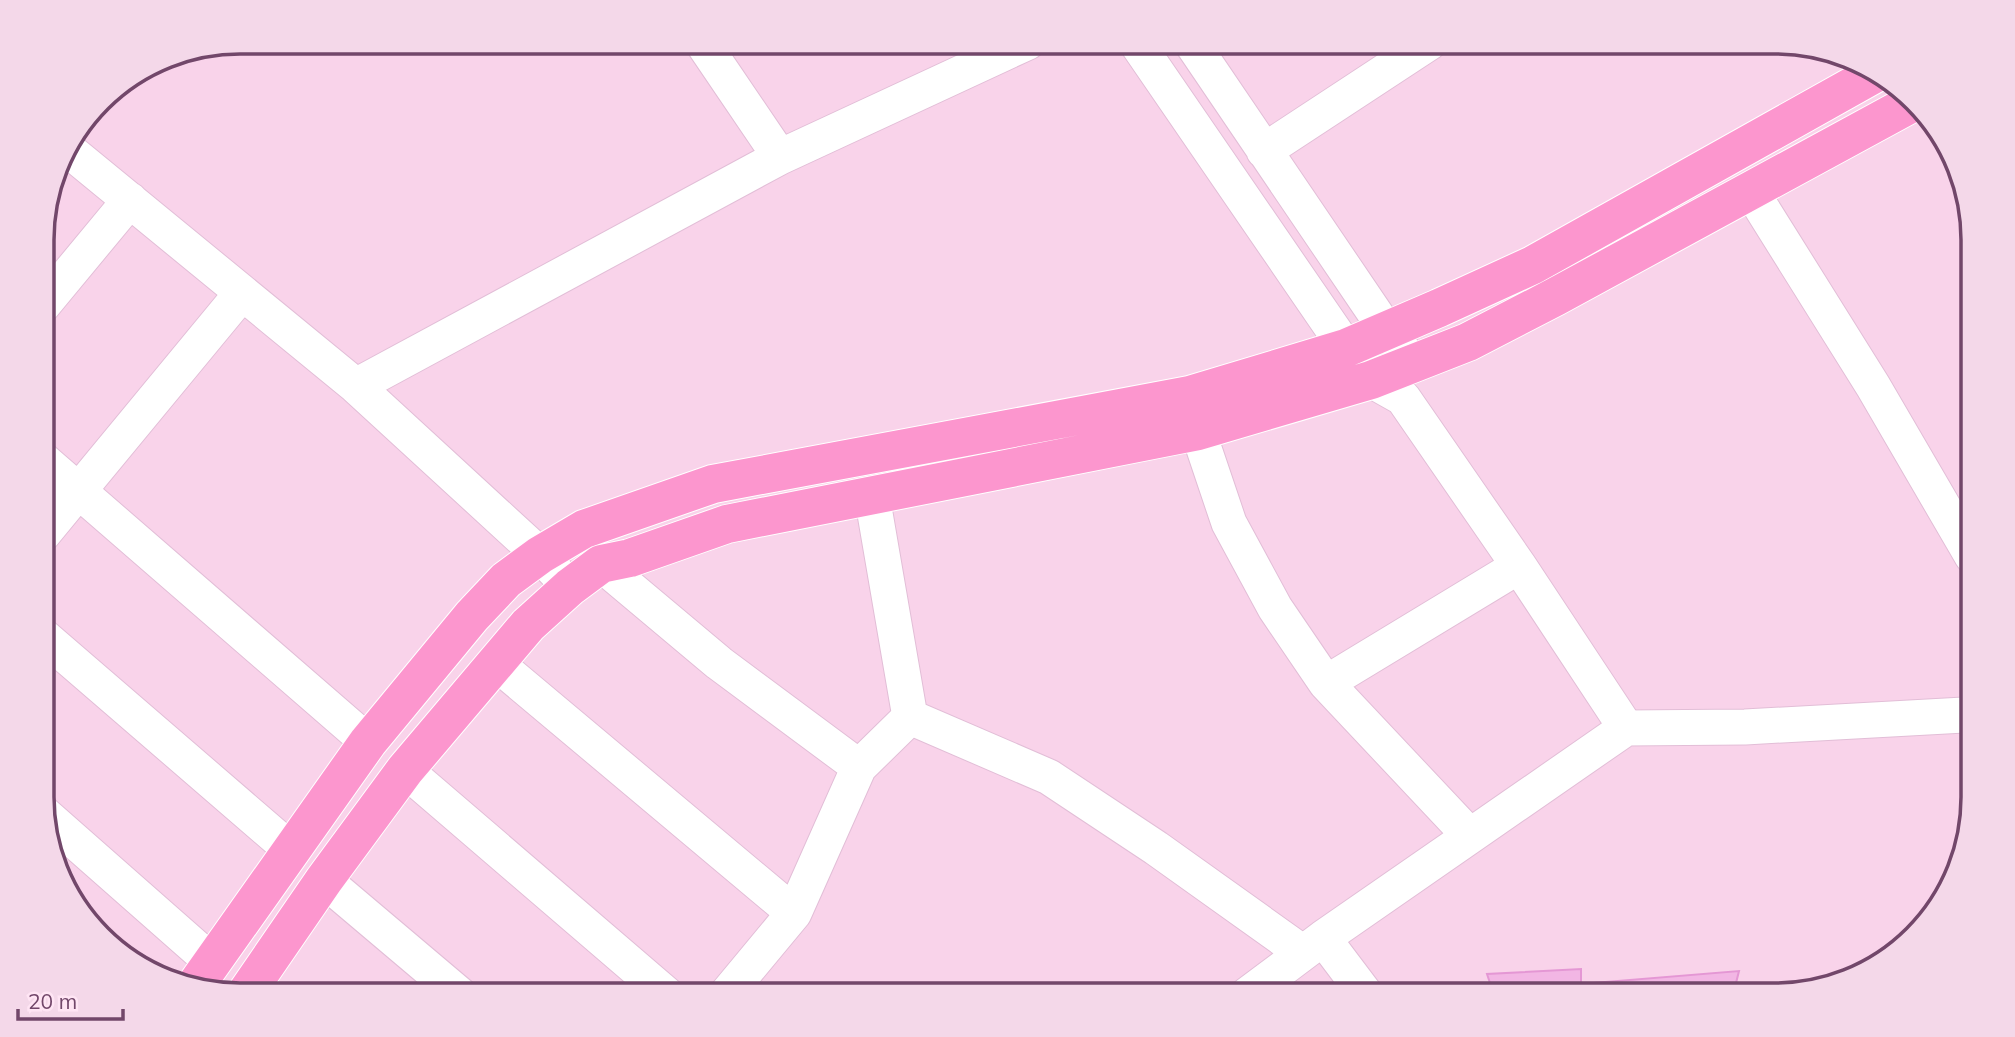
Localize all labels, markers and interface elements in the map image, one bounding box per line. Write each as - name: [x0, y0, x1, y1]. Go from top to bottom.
- scale bar: [18, 978, 122, 1022]
- text: 20 m: [28, 988, 77, 1014]

